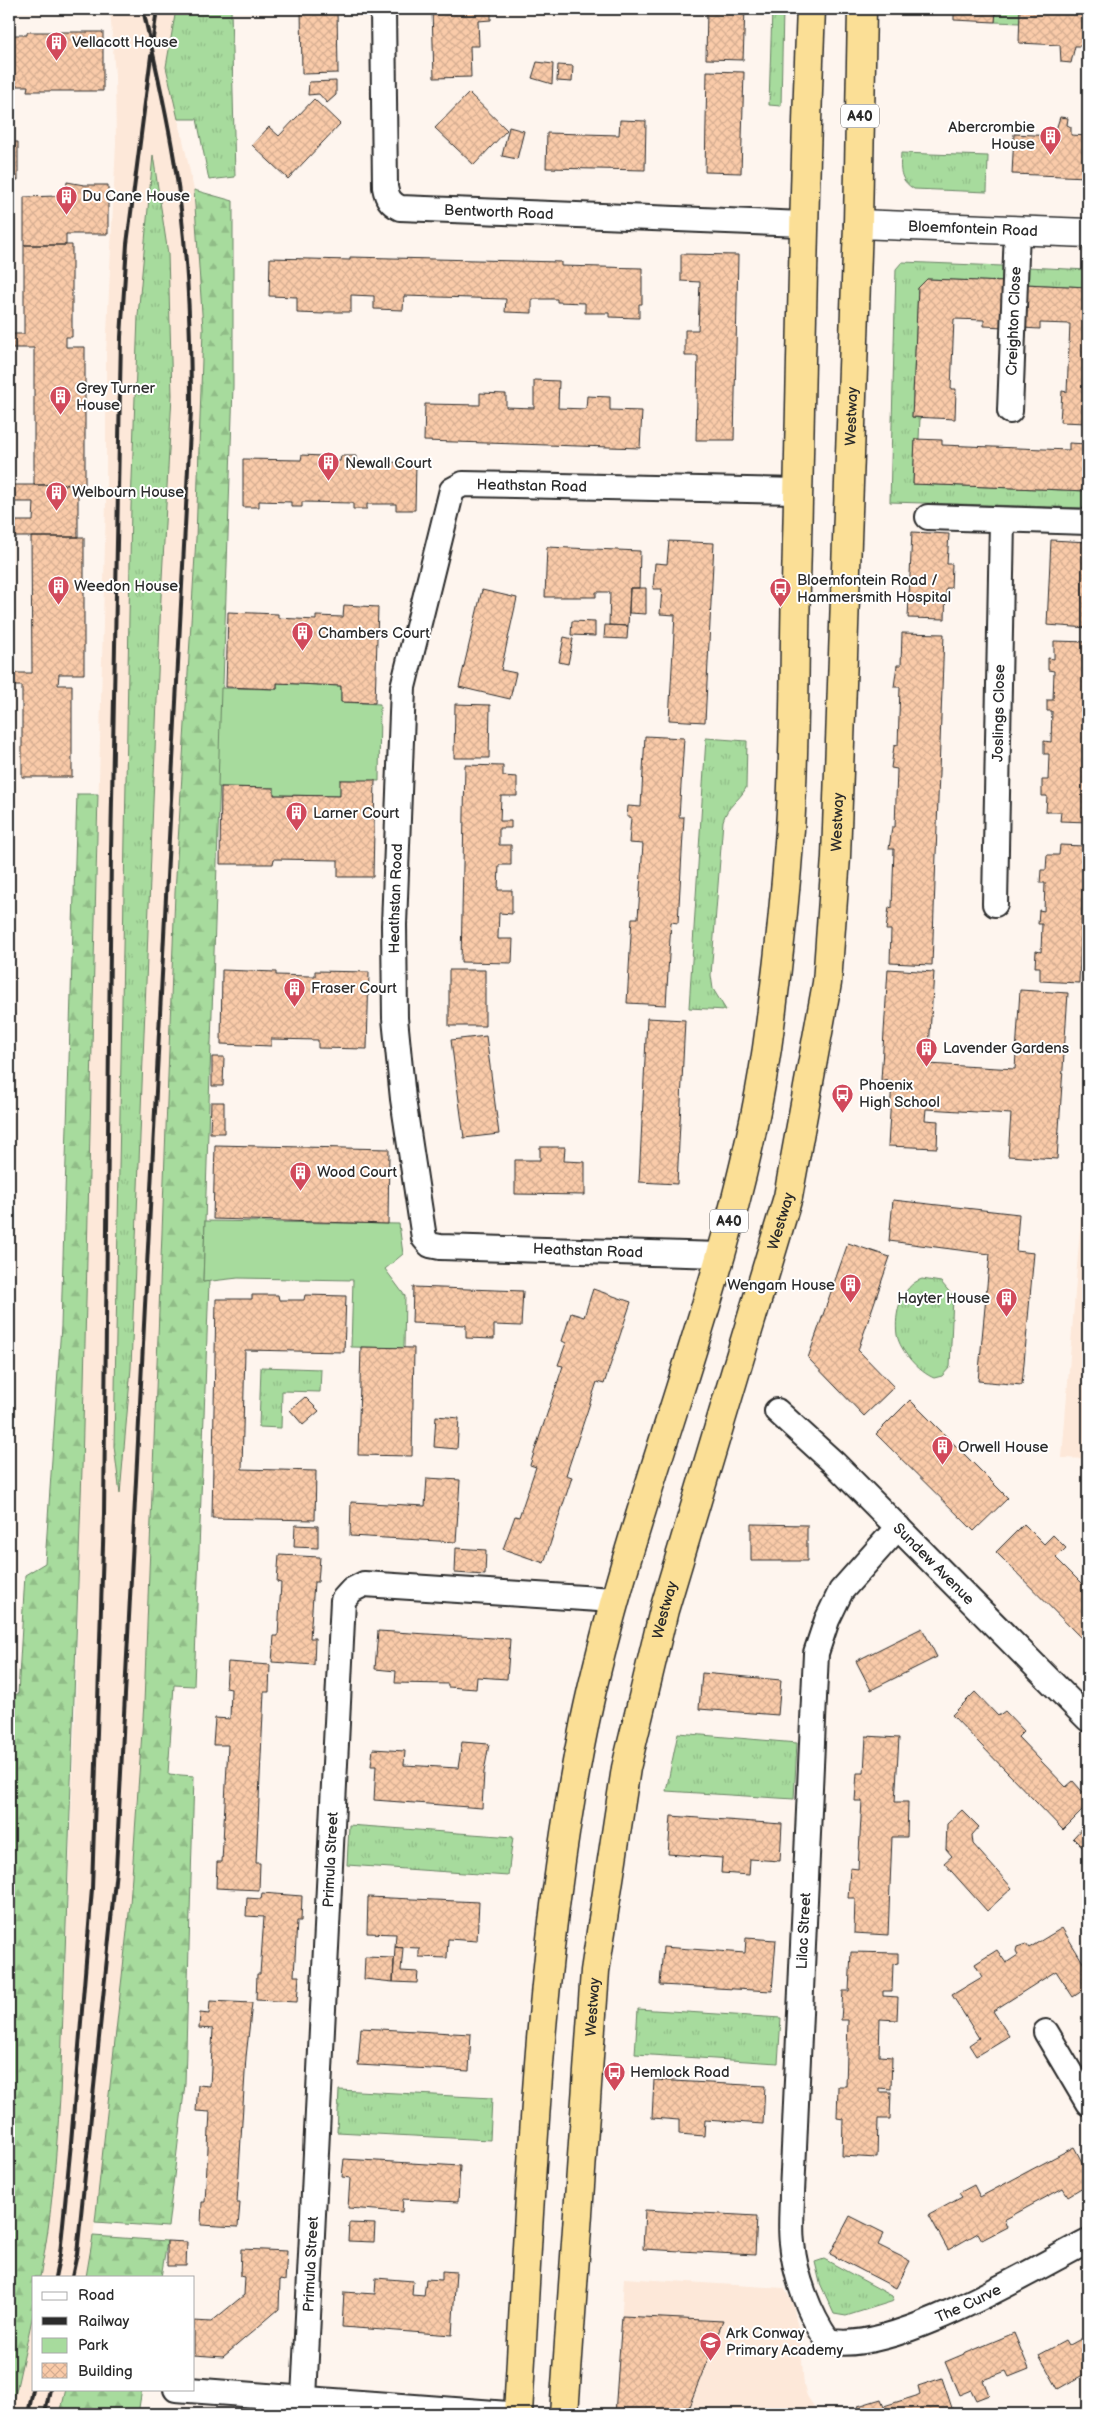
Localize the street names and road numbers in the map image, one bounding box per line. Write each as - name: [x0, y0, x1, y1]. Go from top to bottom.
- road number: A40: [841, 104, 879, 128]
- street label: Bentworth Road: [444, 200, 554, 224]
- street label: Bloemfontein Road: [908, 216, 1038, 241]
- street label: Creighton Close: [1002, 266, 1025, 376]
- street label: Westway: [841, 386, 862, 446]
- street label: Heathstan Road: [476, 475, 587, 496]
- street label: Joslings Close: [988, 664, 1009, 762]
- street label: Westway: [827, 792, 848, 852]
- street label: Heathstan Road: [384, 843, 407, 954]
- street label: Westway: [763, 1191, 798, 1252]
- road number: A40: [710, 1210, 748, 1232]
- street label: Heathstan Road: [533, 1240, 643, 1262]
- street label: Sundew Avenue: [889, 1519, 979, 1609]
- street label: Westway: [648, 1579, 682, 1641]
- street label: Primula Street: [318, 1811, 342, 1908]
- street label: Lilac Street: [793, 1892, 816, 1970]
- street label: Westway: [581, 1977, 604, 2037]
- street label: Primula Street: [299, 2215, 322, 2312]
- street label: The Curve: [933, 2280, 1004, 2327]

